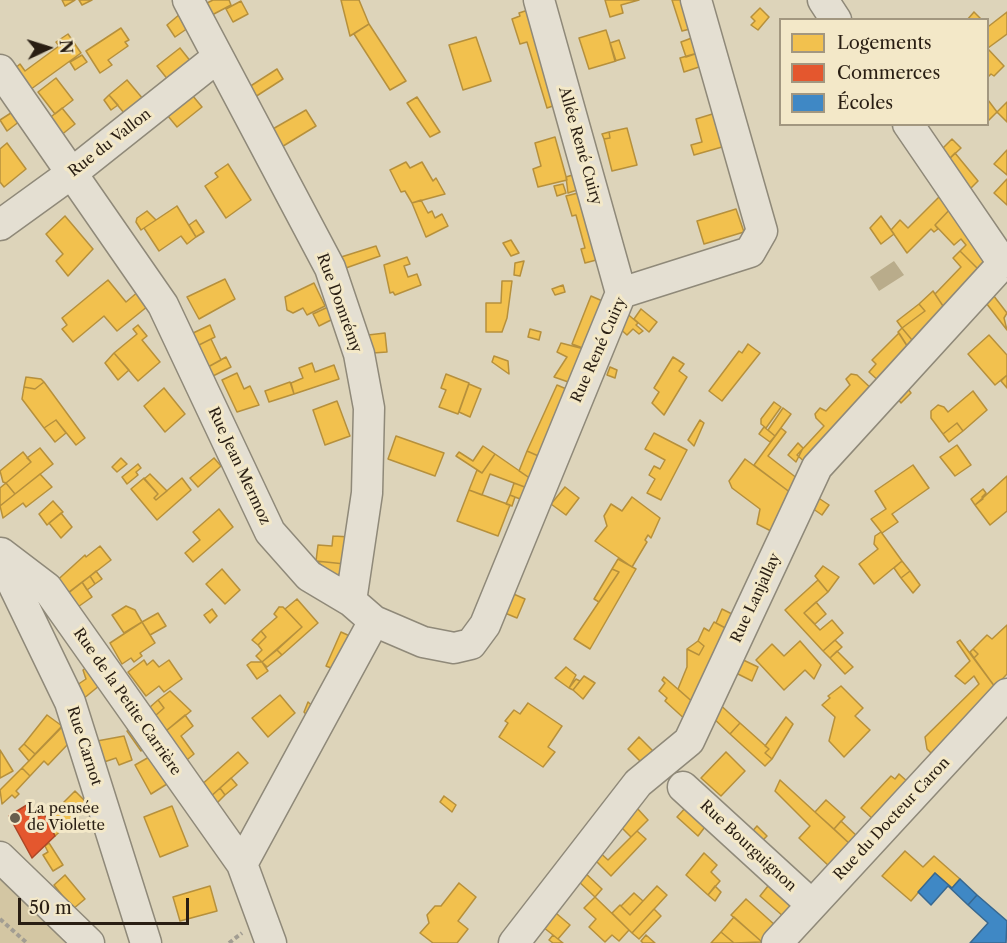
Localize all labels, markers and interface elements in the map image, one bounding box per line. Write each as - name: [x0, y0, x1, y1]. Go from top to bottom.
- north arrow: [18, 18, 78, 78]
- legend: [779, 18, 989, 126]
- text: Logements: [837, 32, 932, 54]
- text: N: [55, 39, 76, 54]
- text: Commerces: [837, 62, 940, 84]
- street label: Allée René Cuiry: [555, 85, 605, 207]
- text: Écoles: [837, 92, 893, 114]
- street label: Rue du Vallon: [65, 105, 155, 181]
- street label: Rue Domrémy: [313, 251, 365, 355]
- street label: Rue René Cuiry: [568, 294, 630, 406]
- street label: Rue Jean Mermoz: [204, 404, 274, 528]
- street label: Rue Lanjallay: [727, 550, 785, 646]
- street label: Rue de la Petite Carrière: [69, 625, 185, 779]
- street label: Rue Carnot: [63, 704, 105, 788]
- street label: Rue du Docteur Caron: [830, 754, 954, 884]
- street label: Rue Bourguignon: [696, 797, 800, 895]
- place label: La pensée de Violette: [27, 800, 105, 835]
- marker: La pensée de Violette: [8, 811, 22, 825]
- scale bar: [21, 886, 192, 924]
- text: 50 m: [29, 897, 72, 919]

